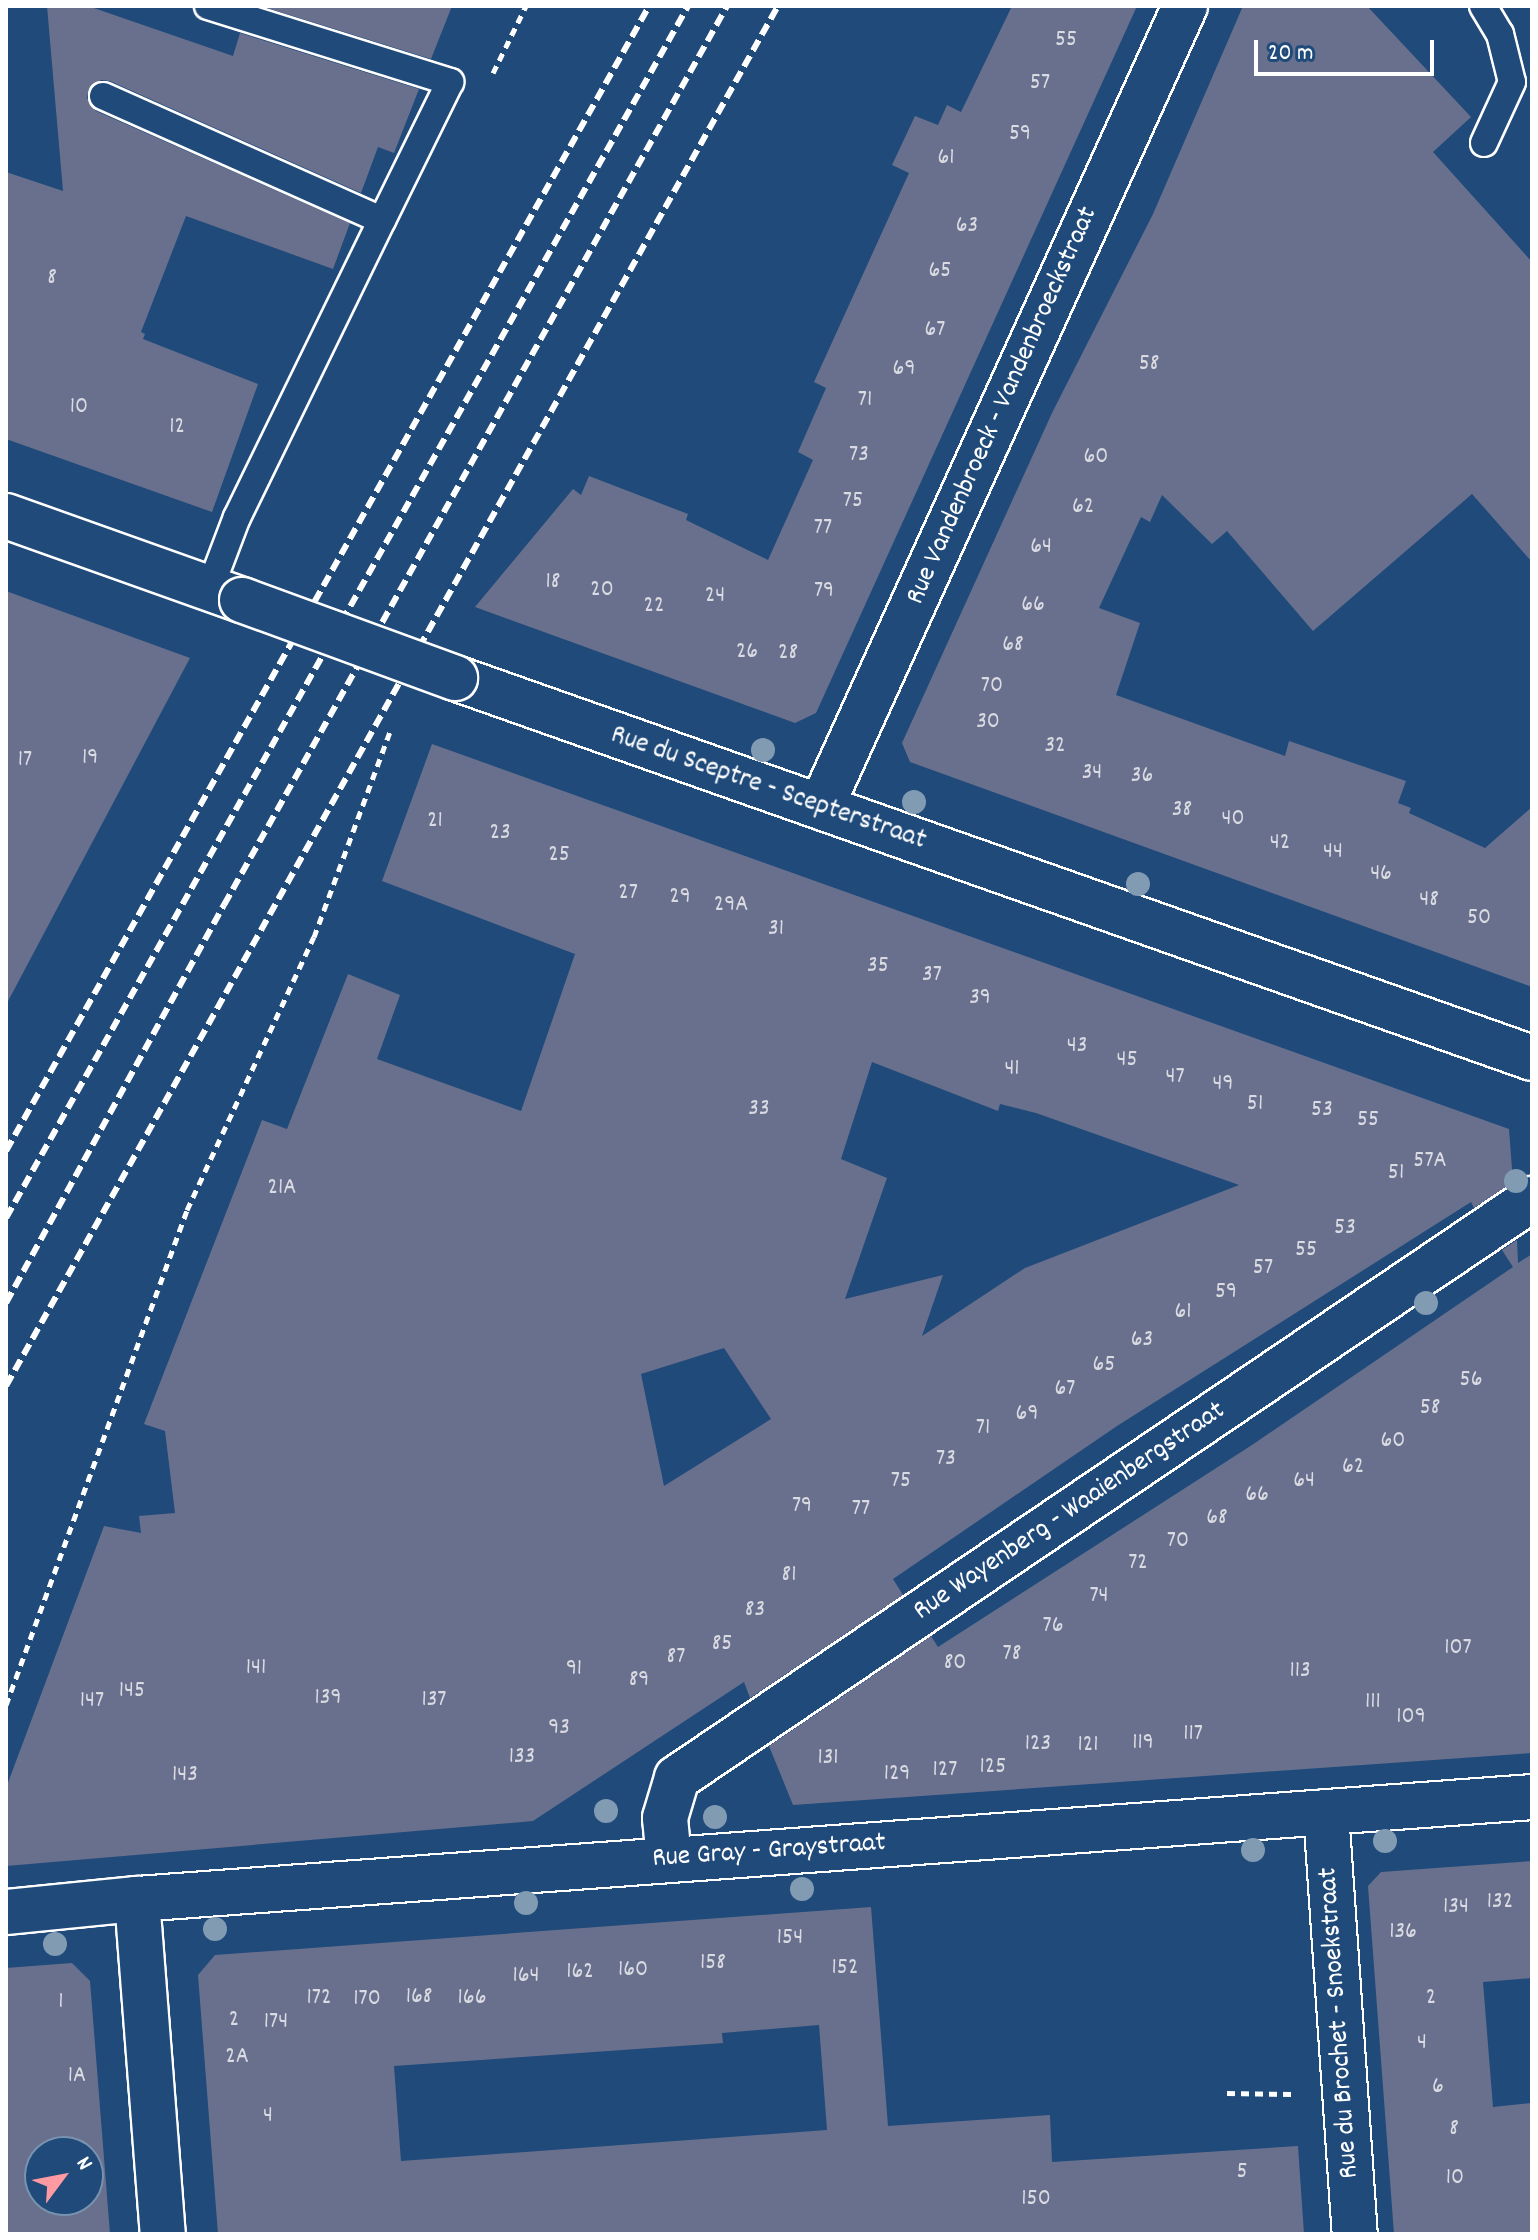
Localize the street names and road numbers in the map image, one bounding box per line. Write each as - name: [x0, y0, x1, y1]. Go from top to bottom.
- street label: Rue Vandenbroeck - Vandenbroeckstraat: [900, 202, 1106, 610]
- street label: Rue du Sceptre - Scepterstraat: [606, 719, 930, 859]
- street label: Rue Wayenberg - Waaienbergstraat: [908, 1395, 1232, 1629]
- street label: Rue Gray - Graystraat: [651, 1827, 887, 1877]
- street label: Rue du Brochet - Snoekstraat: [1312, 1866, 1368, 2180]

